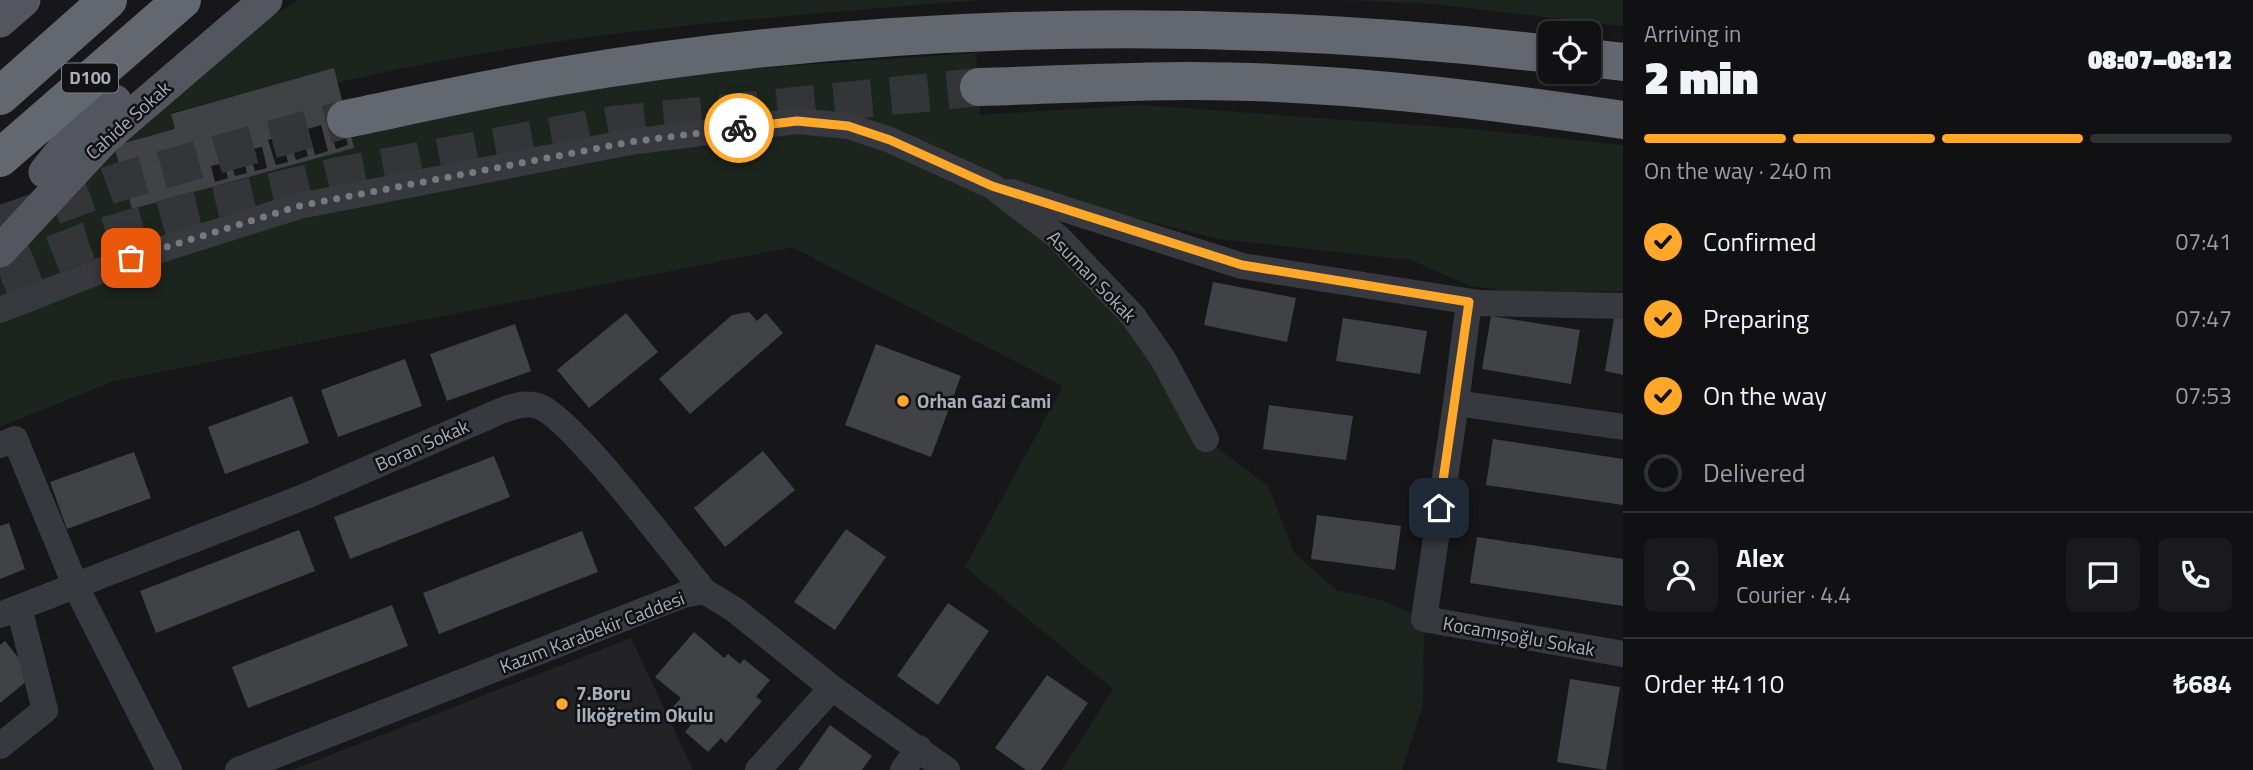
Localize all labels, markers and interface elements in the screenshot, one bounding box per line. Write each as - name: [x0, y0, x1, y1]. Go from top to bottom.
- text: Arriving in: [1644, 16, 1741, 51]
- map controls: [1538, 21, 1601, 84]
- button: locate: [1538, 21, 1601, 84]
- text: 08:07–08:12: [2088, 40, 2232, 79]
- text: 2 min: [1644, 42, 1758, 112]
- road number: D100: [62, 64, 118, 92]
- street label: Cahide Sokak: [79, 73, 177, 166]
- courier: [704, 93, 774, 163]
- icon: bike: [720, 109, 758, 147]
- text: On the way · 240 m: [1644, 153, 1832, 188]
- text: Confirmed: [1703, 222, 1817, 261]
- street label: Asuman Sokak: [1041, 223, 1144, 328]
- icon: check: [1644, 223, 1682, 261]
- text: 07:41: [2175, 224, 2232, 259]
- pin: [101, 228, 161, 288]
- icon: bag: [112, 239, 150, 277]
- text: Preparing: [1703, 299, 1809, 338]
- icon: check: [1644, 300, 1682, 338]
- text: 07:47: [2175, 301, 2232, 336]
- text: On the way: [1703, 376, 1827, 415]
- icon: check: [1644, 377, 1682, 415]
- text: 07:53: [2175, 378, 2232, 413]
- place label: Orhan Gazi Cami: [917, 386, 1051, 415]
- marker: Orhan Gazi Cami: [895, 393, 911, 409]
- street label: Boran Sokak: [370, 411, 473, 478]
- text: Delivered: [1703, 453, 1806, 492]
- pin: [1409, 478, 1469, 538]
- icon: home: [1420, 489, 1458, 527]
- button: person: [1644, 538, 1718, 612]
- text: Alex: [1736, 538, 1784, 577]
- button: chat: [2066, 538, 2140, 612]
- button: phone: [2158, 538, 2232, 612]
- text: Courier · 4.4: [1736, 577, 1851, 612]
- street label: Kazım Karabekir Caddesi: [495, 583, 688, 680]
- street label: Kocamışoğlu Sokak: [1441, 608, 1597, 663]
- text: Order #4110: [1644, 664, 1784, 703]
- text: ₺684: [2173, 664, 2232, 703]
- place label: 7.Boru İlköğretim Okulu: [576, 678, 713, 729]
- marker: 7.Boru İlköğretim Okulu: [554, 696, 570, 712]

